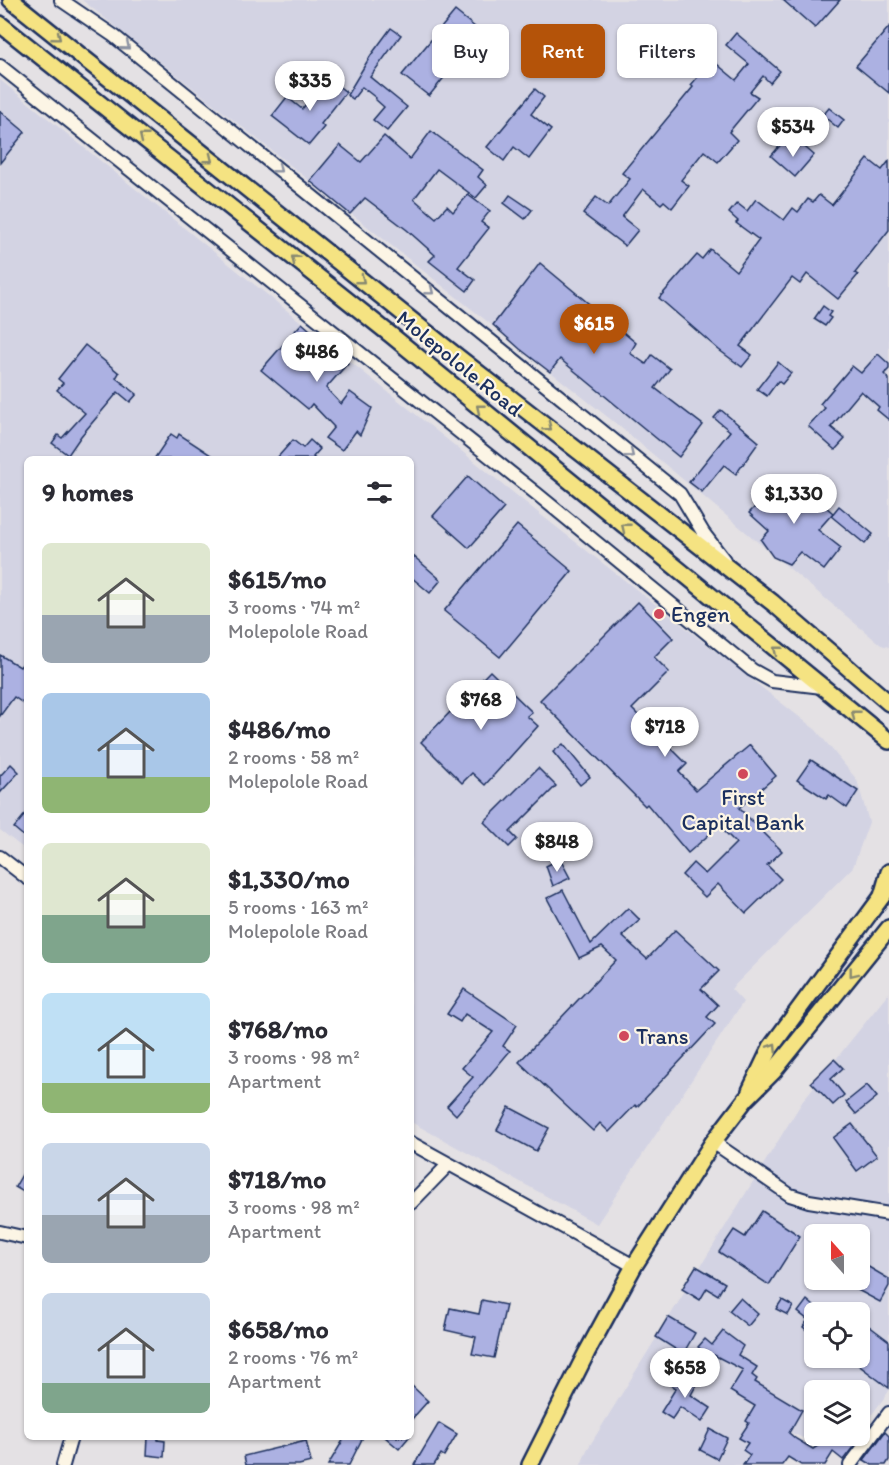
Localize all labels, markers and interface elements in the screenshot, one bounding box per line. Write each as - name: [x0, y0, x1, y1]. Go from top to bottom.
- chip: Buy: [432, 24, 509, 78]
- chip: Rent: [521, 24, 605, 78]
- chip: Filters: [617, 24, 717, 78]
- one-way arrow: [50, 29, 61, 40]
- one-way arrow: [119, 39, 130, 50]
- pin: $335: [274, 61, 346, 112]
- text: $335: [289, 68, 331, 92]
- pin: $534: [757, 107, 829, 158]
- text: $534: [771, 114, 815, 138]
- one-way arrow: [139, 134, 150, 145]
- one-way arrow: [202, 152, 213, 163]
- one-way arrow: [271, 161, 282, 172]
- one-way arrow: [291, 255, 302, 266]
- one-way arrow: [355, 273, 366, 284]
- one-way arrow: [423, 283, 434, 294]
- street label: Molepolole Road: [391, 304, 528, 422]
- pin: $615: [558, 304, 630, 355]
- text: $615: [574, 311, 614, 335]
- pin: $486: [281, 332, 353, 383]
- text: $486: [295, 339, 339, 363]
- one-way arrow: [476, 404, 487, 415]
- one-way arrow: [541, 419, 552, 430]
- one-way arrow: [623, 446, 634, 457]
- pin: $1,330: [745, 474, 843, 525]
- text: 9 homes: [42, 476, 134, 508]
- icon: filters: [363, 476, 396, 509]
- text: $1,330: [765, 481, 823, 505]
- one-way arrow: [621, 523, 632, 534]
- text: $615/mo: [228, 563, 327, 595]
- icon: home: [90, 567, 162, 639]
- text: 3 rooms · 74 m²: [228, 595, 360, 619]
- place label: Engen: [671, 601, 730, 628]
- marker: Engen: [652, 607, 666, 621]
- text: Molepolole Road: [228, 619, 368, 643]
- one-way arrow: [772, 646, 783, 657]
- pin: $768: [445, 680, 517, 731]
- text: $768: [460, 687, 502, 711]
- pin: $718: [629, 707, 701, 758]
- one-way arrow: [851, 711, 862, 722]
- text: $486/mo: [228, 713, 331, 745]
- text: $718: [645, 714, 685, 738]
- icon: home: [90, 717, 162, 789]
- text: 2 rooms · 58 m²: [228, 745, 359, 769]
- marker: First Capital Bank: [736, 767, 750, 781]
- text: Molepolole Road: [228, 769, 368, 793]
- place label: First Capital Bank: [681, 784, 805, 836]
- pin: $848: [521, 822, 593, 873]
- text: $848: [535, 829, 579, 853]
- text: $1,330/mo: [228, 863, 350, 895]
- icon: home: [90, 867, 162, 939]
- text: 5 rooms · 163 m²: [228, 895, 369, 919]
- text: Molepolole Road: [228, 919, 368, 943]
- one-way arrow: [849, 967, 860, 978]
- text: $768/mo: [228, 1013, 328, 1045]
- icon: home: [90, 1017, 162, 1089]
- place label: Trans: [636, 1023, 689, 1050]
- marker: Trans: [617, 1029, 631, 1043]
- one-way arrow: [765, 1043, 777, 1053]
- text: 3 rooms · 98 m²: [228, 1045, 360, 1069]
- text: Apartment: [228, 1069, 321, 1093]
- text: $718/mo: [228, 1163, 326, 1195]
- icon: home: [90, 1167, 162, 1239]
- text: 3 rooms · 98 m²: [228, 1195, 360, 1219]
- text: Apartment: [228, 1219, 321, 1243]
- north arrow: [804, 1224, 870, 1290]
- map controls: [804, 1224, 870, 1446]
- button: locate: [804, 1302, 870, 1368]
- text: $658/mo: [228, 1313, 329, 1345]
- icon: home: [90, 1317, 162, 1389]
- text: 2 rooms · 76 m²: [228, 1345, 358, 1369]
- pin: $658: [649, 1348, 721, 1399]
- text: $658: [664, 1355, 706, 1379]
- text: Apartment: [228, 1369, 321, 1393]
- button: layers: [804, 1380, 870, 1446]

